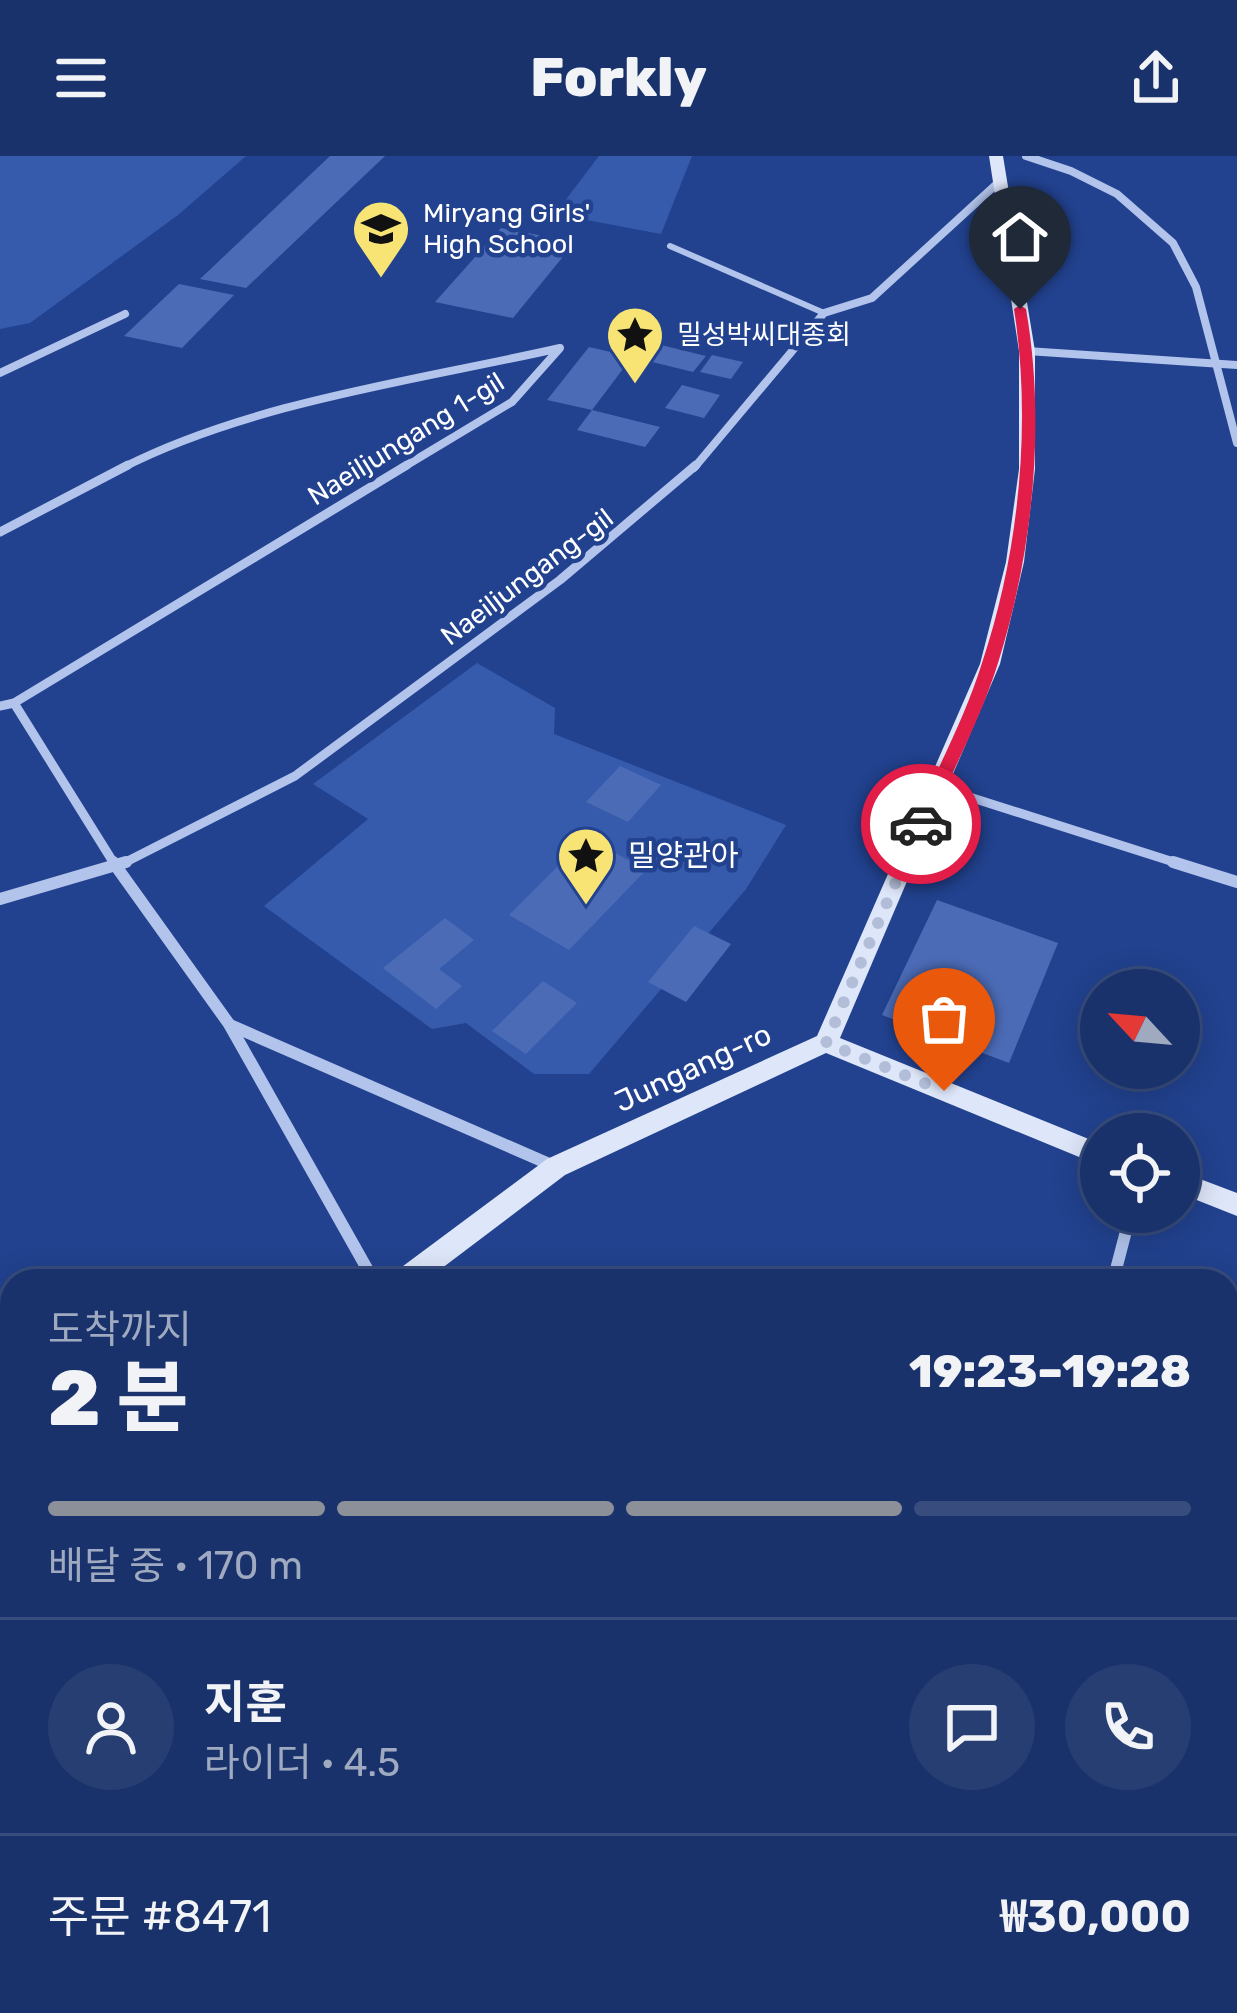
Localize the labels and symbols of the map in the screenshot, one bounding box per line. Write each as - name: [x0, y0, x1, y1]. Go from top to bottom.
- pin: [969, 186, 1071, 309]
- place label: Miryang Girls' High School: [423, 197, 590, 260]
- school or university icon: Miryang Girls' High School: [350, 198, 412, 280]
- place icon: 밀성박씨대종회: [604, 304, 666, 386]
- place label: 밀성박씨대종회: [677, 319, 851, 351]
- street label: Naeiljungang 1-gil: [302, 366, 510, 512]
- street label: Naeiljungang-gil: [435, 502, 619, 652]
- courier: [861, 764, 981, 884]
- place icon: 밀양관아: [555, 825, 617, 907]
- place label: 밀양관아: [628, 838, 739, 874]
- pin: [893, 968, 995, 1091]
- north arrow: [1080, 969, 1200, 1089]
- street label: Jungang-ro: [609, 1016, 777, 1120]

